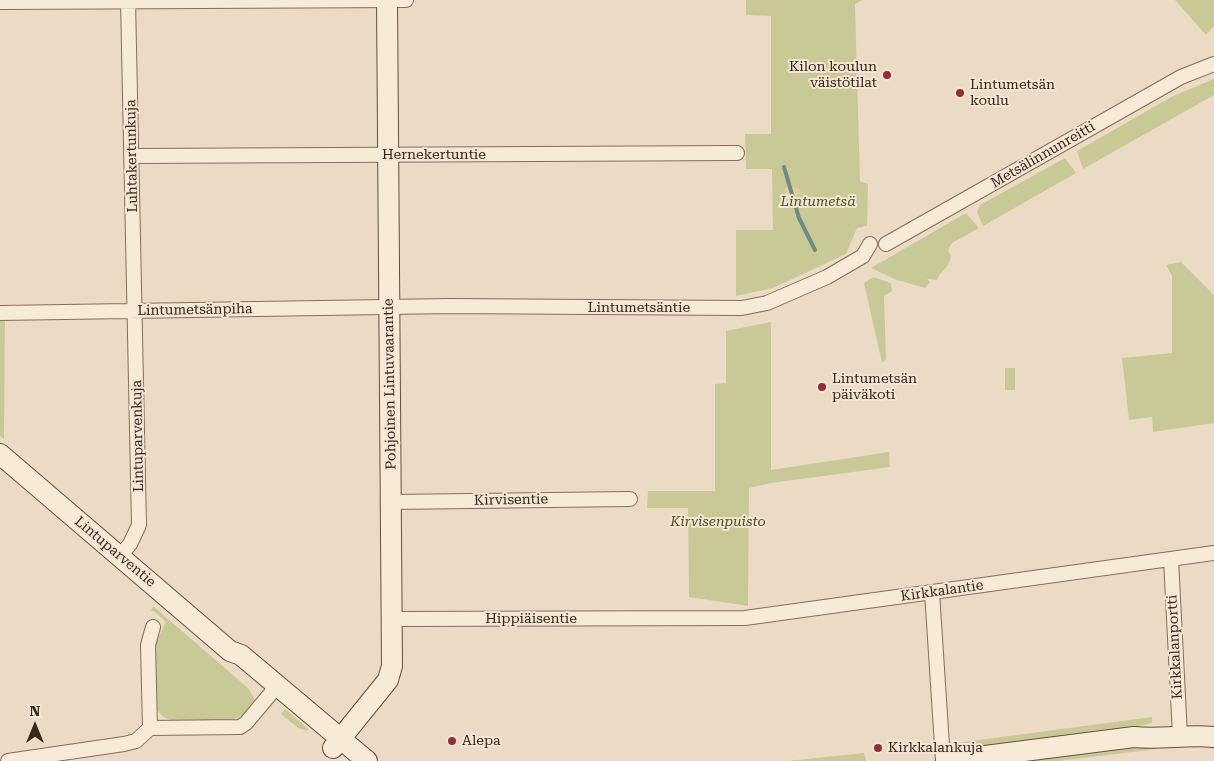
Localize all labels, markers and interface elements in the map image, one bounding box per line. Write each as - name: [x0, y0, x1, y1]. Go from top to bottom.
- place label: Kilon koulun väistötilat: [789, 59, 877, 92]
- marker: Kilon koulun väistötilat: [881, 69, 893, 81]
- place label: Lintumetsän koulu: [970, 77, 1055, 110]
- marker: Lintumetsän koulu: [954, 87, 966, 99]
- street label: Luhtakertunkuja: [123, 99, 141, 213]
- street label: Metsälinnunreitti: [988, 118, 1098, 192]
- street label: Hernekertuntie: [382, 147, 486, 163]
- park label: Lintumetsä: [780, 194, 856, 210]
- street label: Pohjoinen Lintuvaarantie: [380, 298, 400, 470]
- street label: Lintumetsäntie: [588, 300, 690, 316]
- street label: Lintumetsänpiha: [137, 301, 253, 319]
- place label: Lintumetsän päiväkoti: [832, 371, 917, 404]
- street label: Lintuparvenkuja: [129, 380, 147, 492]
- marker: Lintumetsän päiväkoti: [816, 381, 828, 393]
- street label: Kirvisentie: [474, 491, 548, 509]
- street label: Lintuparventie: [71, 513, 159, 591]
- park label: Kirvisenpuisto: [670, 514, 766, 530]
- street label: Kirkkalantie: [900, 577, 984, 605]
- street label: Kirkkalanportti: [1164, 594, 1186, 700]
- street label: Hippiäisentie: [485, 611, 577, 627]
- north arrow: [10, 701, 60, 751]
- text: N: [30, 703, 40, 719]
- place label: Alepa: [462, 733, 501, 749]
- marker: Alepa: [446, 735, 458, 747]
- place label: Kirkkalankuja: [888, 740, 983, 756]
- marker: Kirkkalankuja: [872, 742, 884, 754]

